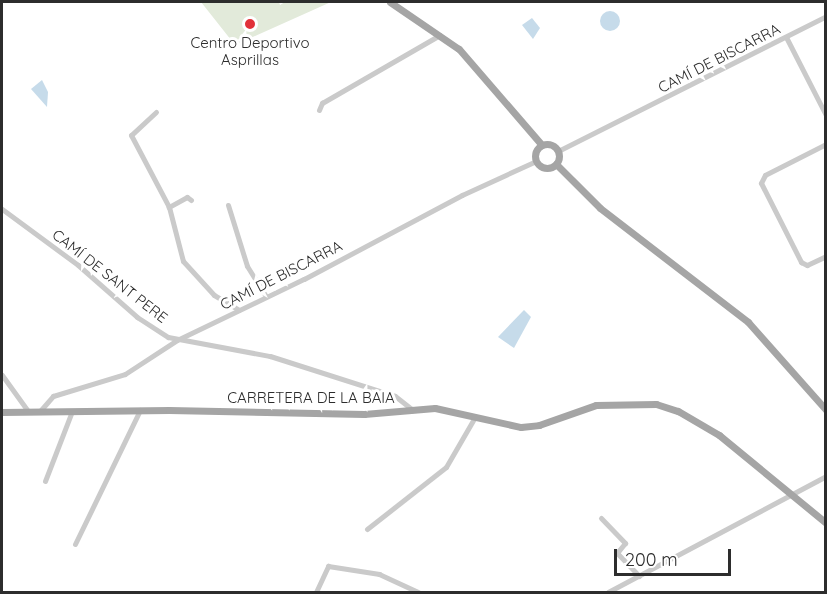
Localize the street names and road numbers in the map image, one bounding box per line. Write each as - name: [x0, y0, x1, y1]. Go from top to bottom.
- street label: CAMÍ DE BISCARRA: [655, 19, 783, 97]
- street label: CAMÍ DE SANT PERE: [49, 225, 171, 327]
- street label: CAMÍ DE BISCARRA: [217, 236, 345, 314]
- street label: CARRETERA DE LA BAIA: [227, 389, 395, 407]

